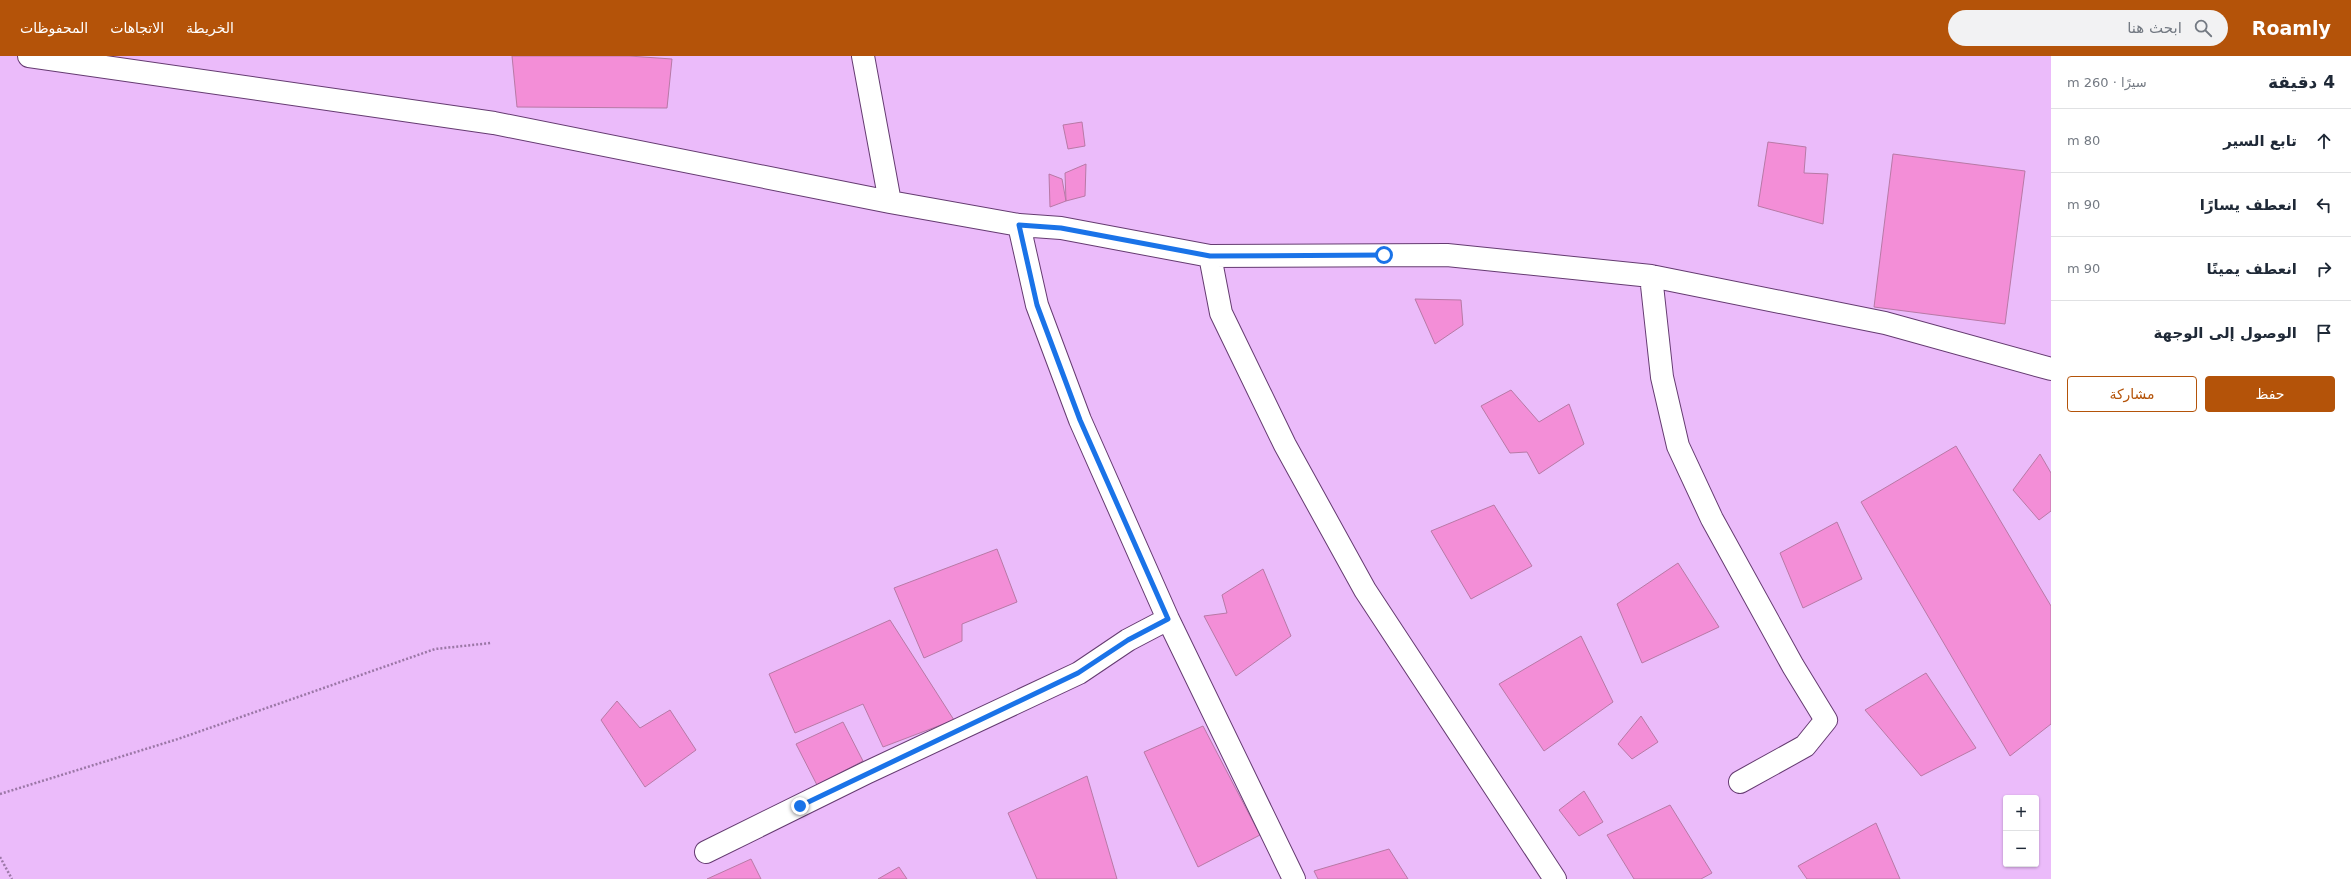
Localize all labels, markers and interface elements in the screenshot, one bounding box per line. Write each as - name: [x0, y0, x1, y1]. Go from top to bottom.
- search box: [1948, 10, 2228, 46]
- icon: search: [2192, 17, 2214, 39]
- text: Roamly: [2252, 17, 2331, 39]
- text: ابحث هنا: [2127, 19, 2182, 37]
- text: المحفوظات: [20, 20, 88, 36]
- text: الاتجاهات: [110, 20, 164, 36]
- text: الخريطة: [186, 20, 234, 36]
- text: 4 دقيقة: [2268, 72, 2335, 92]
- text: سيرًا · 260 m: [2067, 75, 2147, 90]
- icon: ahead: [2313, 130, 2335, 152]
- text: تابع السير: [2223, 132, 2297, 150]
- text: 80 m: [2067, 133, 2100, 148]
- icon: left: [2313, 194, 2335, 216]
- text: انعطف يسارًا: [2200, 196, 2297, 214]
- text: 90 m: [2067, 197, 2100, 212]
- route start: [1375, 246, 1393, 264]
- icon: right: [2313, 258, 2335, 280]
- text: انعطف يمينًا: [2206, 260, 2297, 278]
- text: 90 m: [2067, 261, 2100, 276]
- icon: arrive: [2313, 322, 2335, 344]
- text: الوصول إلى الوجهة: [2154, 324, 2297, 342]
- button: مشاركة: [2067, 376, 2197, 412]
- button: حفظ: [2205, 376, 2335, 412]
- map controls: [2003, 795, 2039, 867]
- button: +: [2003, 795, 2039, 831]
- route end: [791, 797, 809, 815]
- button: −: [2003, 831, 2039, 867]

